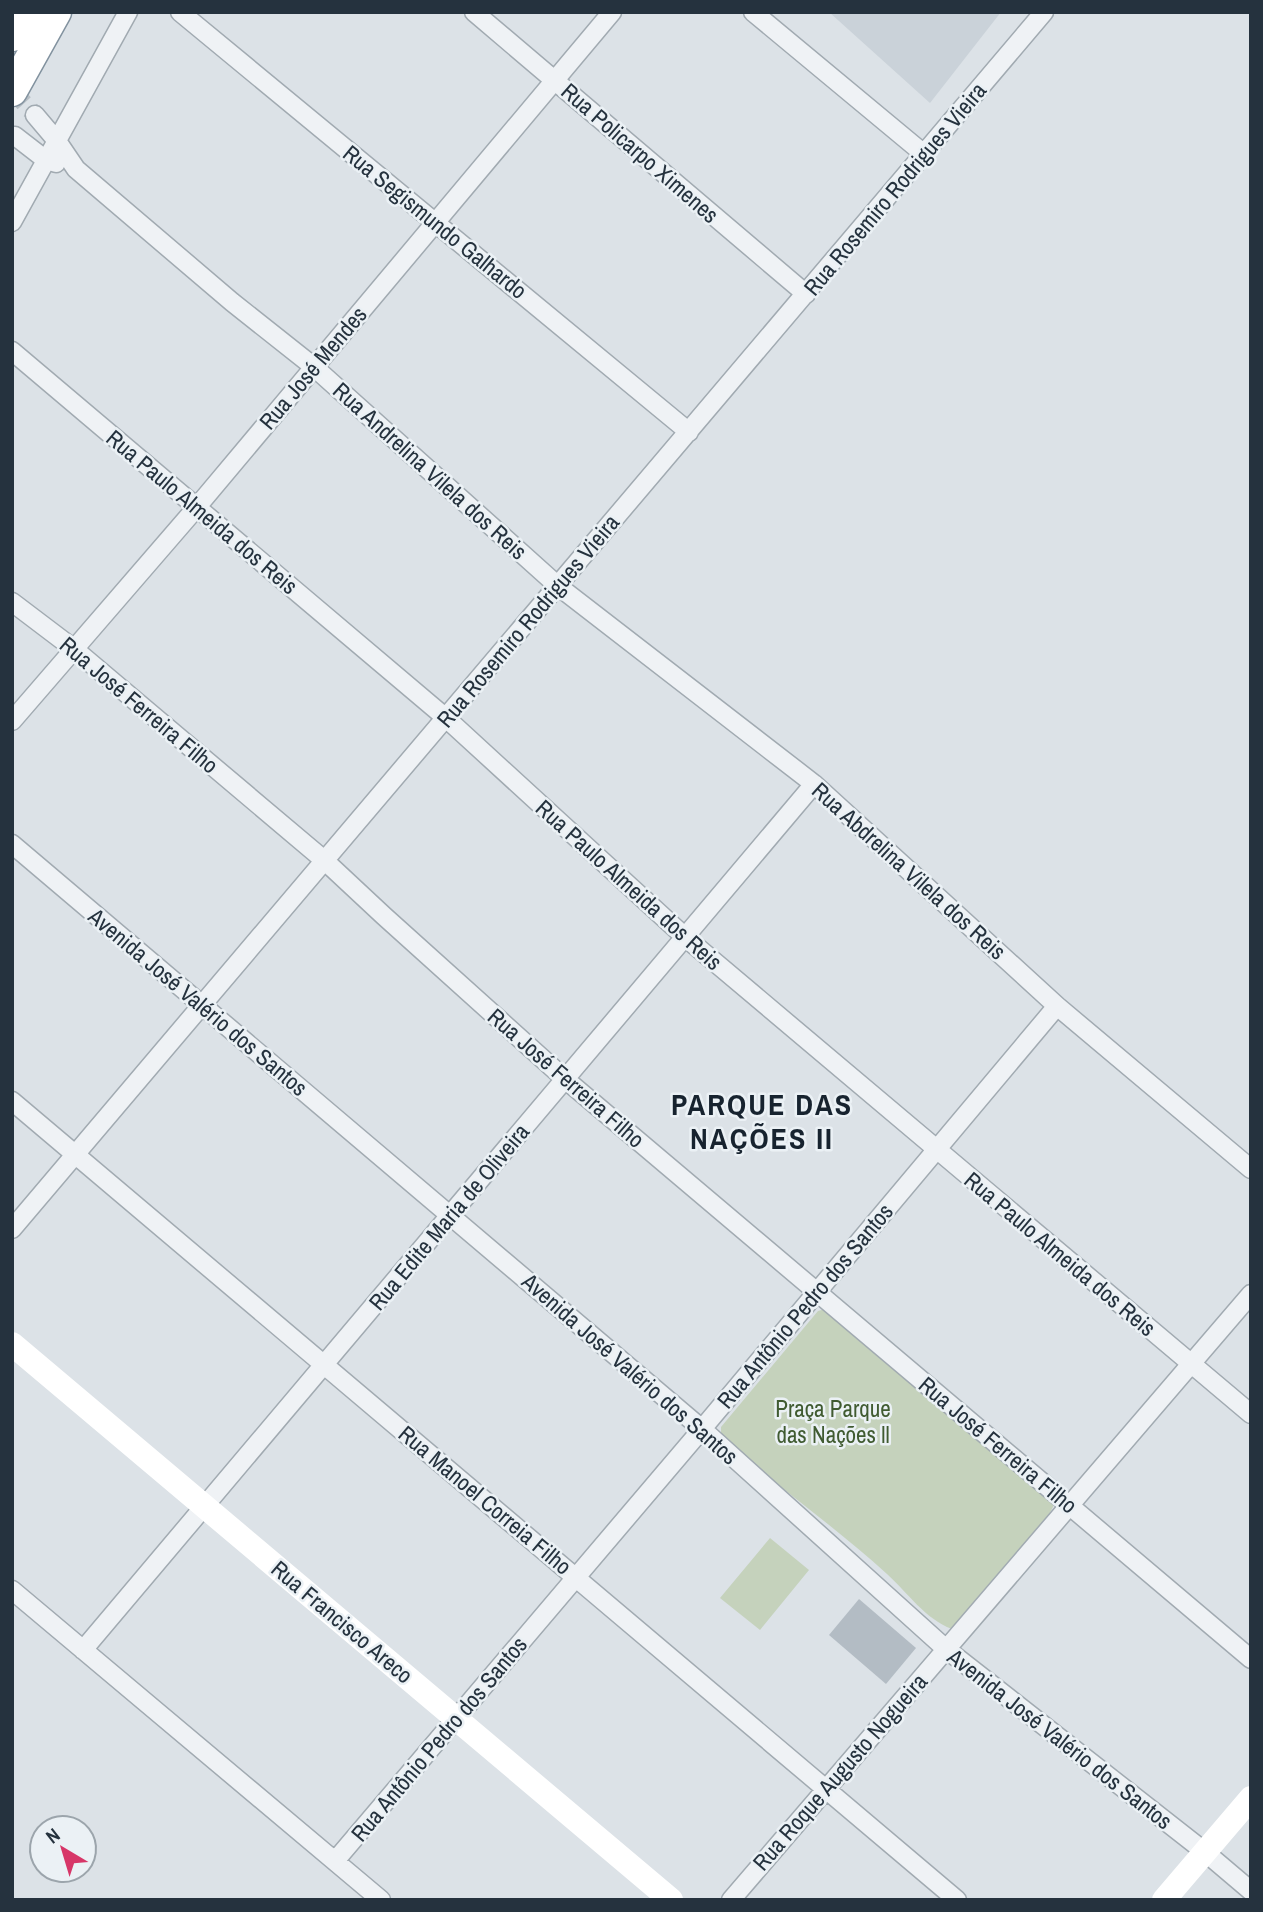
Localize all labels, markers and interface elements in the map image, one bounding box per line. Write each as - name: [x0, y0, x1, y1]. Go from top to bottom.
- street label: Rua Rosemiro Rodrigues Vieira: [796, 75, 993, 302]
- street label: Rua Policarpo Ximenes: [555, 76, 726, 230]
- street label: Rua Segismundo Galhardo: [337, 138, 534, 306]
- street label: Rua José Mendes: [252, 299, 373, 436]
- street label: Rua Andrelina Vilela dos Reis: [327, 375, 534, 566]
- street label: Rua Paulo Almeida dos Reis: [100, 422, 305, 601]
- street label: Rua Rosemiro Rodrigues Vieira: [429, 507, 626, 734]
- street label: Rua José Ferreira Filho: [53, 629, 225, 780]
- street label: Rua Abdrelina Vilela dos Reis: [806, 775, 1013, 966]
- street label: Rua Paulo Almeida dos Reis: [529, 792, 729, 977]
- street label: Avenida José Valério dos Santos: [81, 900, 314, 1103]
- street label: Rua José Ferreira Filho: [481, 1001, 651, 1154]
- district label: PARQUE DAS NAÇÕES II: [671, 1084, 853, 1158]
- street label: Rua Edite Maria de Oliveira: [361, 1116, 536, 1317]
- street label: Rua Paulo Almeida dos Reis: [958, 1164, 1163, 1343]
- street label: Rua Antônio Pedro dos Santos: [709, 1197, 900, 1415]
- street label: Avenida José Valério dos Santos: [515, 1265, 745, 1471]
- street label: Rua José Ferreira Filho: [912, 1369, 1084, 1520]
- park label: Praça Parque das Nações ll: [775, 1393, 891, 1450]
- street label: Rua Manoel Correia Filho: [392, 1418, 578, 1581]
- street label: Rua Francisco Areco: [265, 1553, 420, 1690]
- street label: Rua Antônio Pedro dos Santos: [343, 1630, 534, 1848]
- street label: Avenida José Valério dos Santos: [941, 1640, 1179, 1836]
- street label: Rua Roque Augusto Nogueira: [745, 1666, 934, 1877]
- north arrow: [28, 1814, 98, 1884]
- text: N: [40, 1822, 65, 1849]

